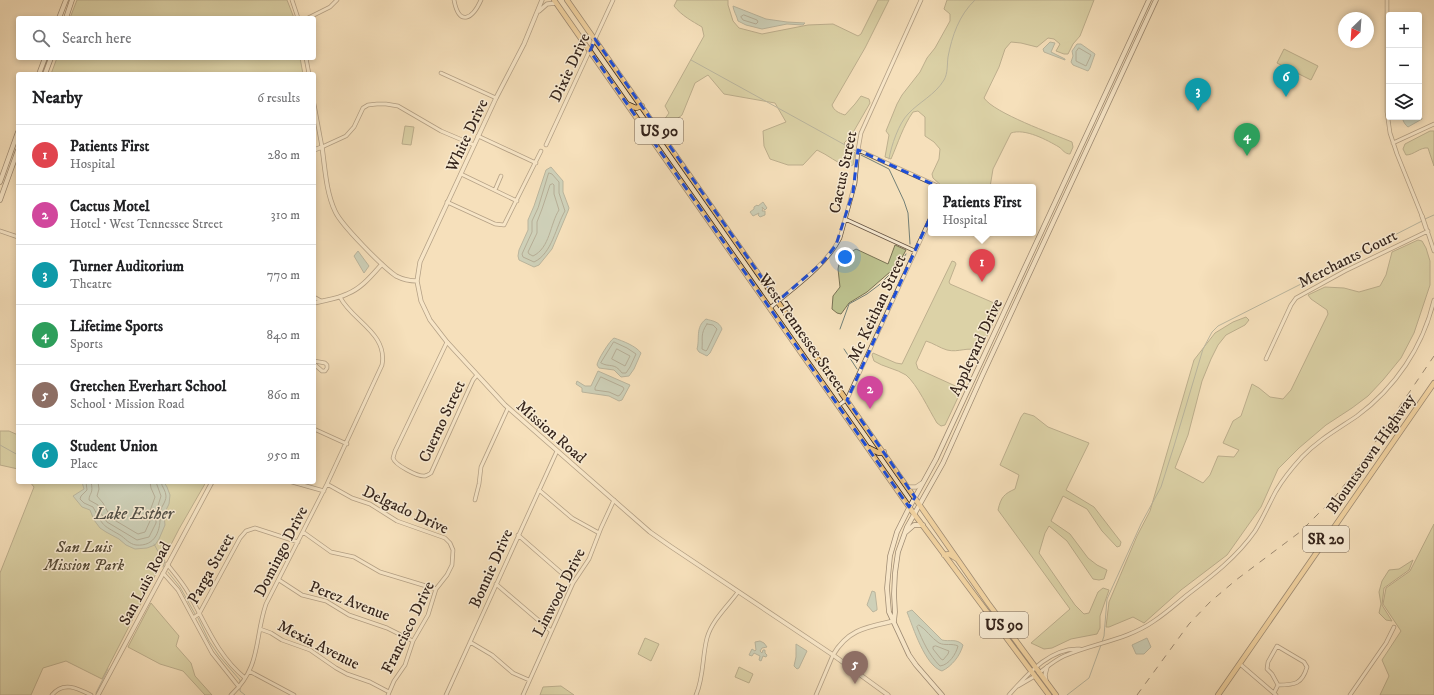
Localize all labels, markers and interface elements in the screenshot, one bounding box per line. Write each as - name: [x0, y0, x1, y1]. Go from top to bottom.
- north arrow: [1338, 12, 1374, 48]
- map controls: [1386, 12, 1422, 120]
- button: +: [1386, 12, 1422, 48]
- search box: [16, 16, 316, 60]
- icon: search: [30, 27, 52, 49]
- text: Search here: [62, 29, 131, 48]
- street label: Dixie Drive: [545, 29, 595, 105]
- button: −: [1386, 48, 1422, 84]
- pin: 6: [1273, 64, 1299, 97]
- pin: 3: [1185, 78, 1211, 111]
- button: layers: [1386, 84, 1422, 120]
- text: Nearby: [32, 87, 82, 109]
- text: 6 results: [257, 90, 300, 106]
- street label: White Drive: [441, 95, 493, 176]
- road number: US 90: [635, 118, 683, 144]
- pin: 4: [1234, 123, 1260, 156]
- street label: Cactus Street: [824, 129, 861, 215]
- text: Patients First: [70, 137, 149, 156]
- text: 1: [43, 147, 47, 163]
- text: 280 m: [268, 147, 300, 163]
- text: Hospital: [70, 156, 115, 172]
- popup: [928, 184, 1036, 236]
- text: Patients First: [942, 193, 1022, 212]
- text: Cactus Motel: [70, 197, 149, 216]
- text: 2: [42, 207, 48, 223]
- text: 310 m: [271, 207, 300, 223]
- text: Hospital: [942, 212, 987, 228]
- text: Hotel · West Tennessee Street: [70, 216, 223, 232]
- street label: Merchants Court: [1295, 225, 1400, 292]
- your location: [835, 247, 855, 267]
- pin: 1: [969, 249, 995, 282]
- street label: Mc Keithan Street: [843, 251, 911, 365]
- text: Turner Auditorium: [70, 257, 184, 276]
- text: 3: [43, 267, 47, 283]
- text: 770 m: [267, 267, 300, 283]
- street label: West Tennessee Street: [753, 269, 851, 396]
- text: Theatre: [70, 276, 112, 292]
- street label: Appleyard Drive: [945, 295, 1007, 399]
- text: Lifetime Sports: [70, 317, 163, 336]
- text: 4: [41, 327, 49, 343]
- text: 840 m: [266, 327, 300, 343]
- text: Sports: [70, 336, 103, 352]
- pin: 2: [857, 376, 883, 409]
- text: Gretchen Everhart School: [70, 377, 226, 396]
- street label: Cuerno Street: [414, 377, 470, 466]
- text: 5: [42, 387, 48, 403]
- text: 860 m: [267, 387, 300, 403]
- street label: Blountstown Highway: [1322, 389, 1420, 518]
- text: School · Mission Road: [70, 396, 184, 412]
- street label: Mission Road: [512, 396, 590, 468]
- text: Student Union: [70, 437, 158, 456]
- text: 6: [42, 447, 48, 463]
- text: 950 m: [268, 447, 300, 463]
- text: Place: [70, 456, 98, 472]
- street label: Delgado Drive: [359, 481, 452, 539]
- water label: Lake Esther: [94, 503, 175, 525]
- street label: Domingo Drive: [250, 503, 312, 600]
- street label: Bonnie Drive: [465, 525, 517, 611]
- road number: SR 20: [1303, 526, 1349, 552]
- street label: Parga Street: [183, 530, 239, 607]
- park label: San Luis Mission Park: [43, 537, 124, 575]
- street label: San Luis Road: [114, 538, 175, 629]
- street label: Linwood Drive: [528, 544, 590, 640]
- street label: Perez Avenue: [306, 576, 393, 626]
- street label: Francisco Drive: [377, 578, 439, 677]
- road number: US 90: [980, 612, 1028, 638]
- street label: Mexia Avenue: [274, 616, 363, 674]
- pin: 5: [842, 651, 868, 684]

